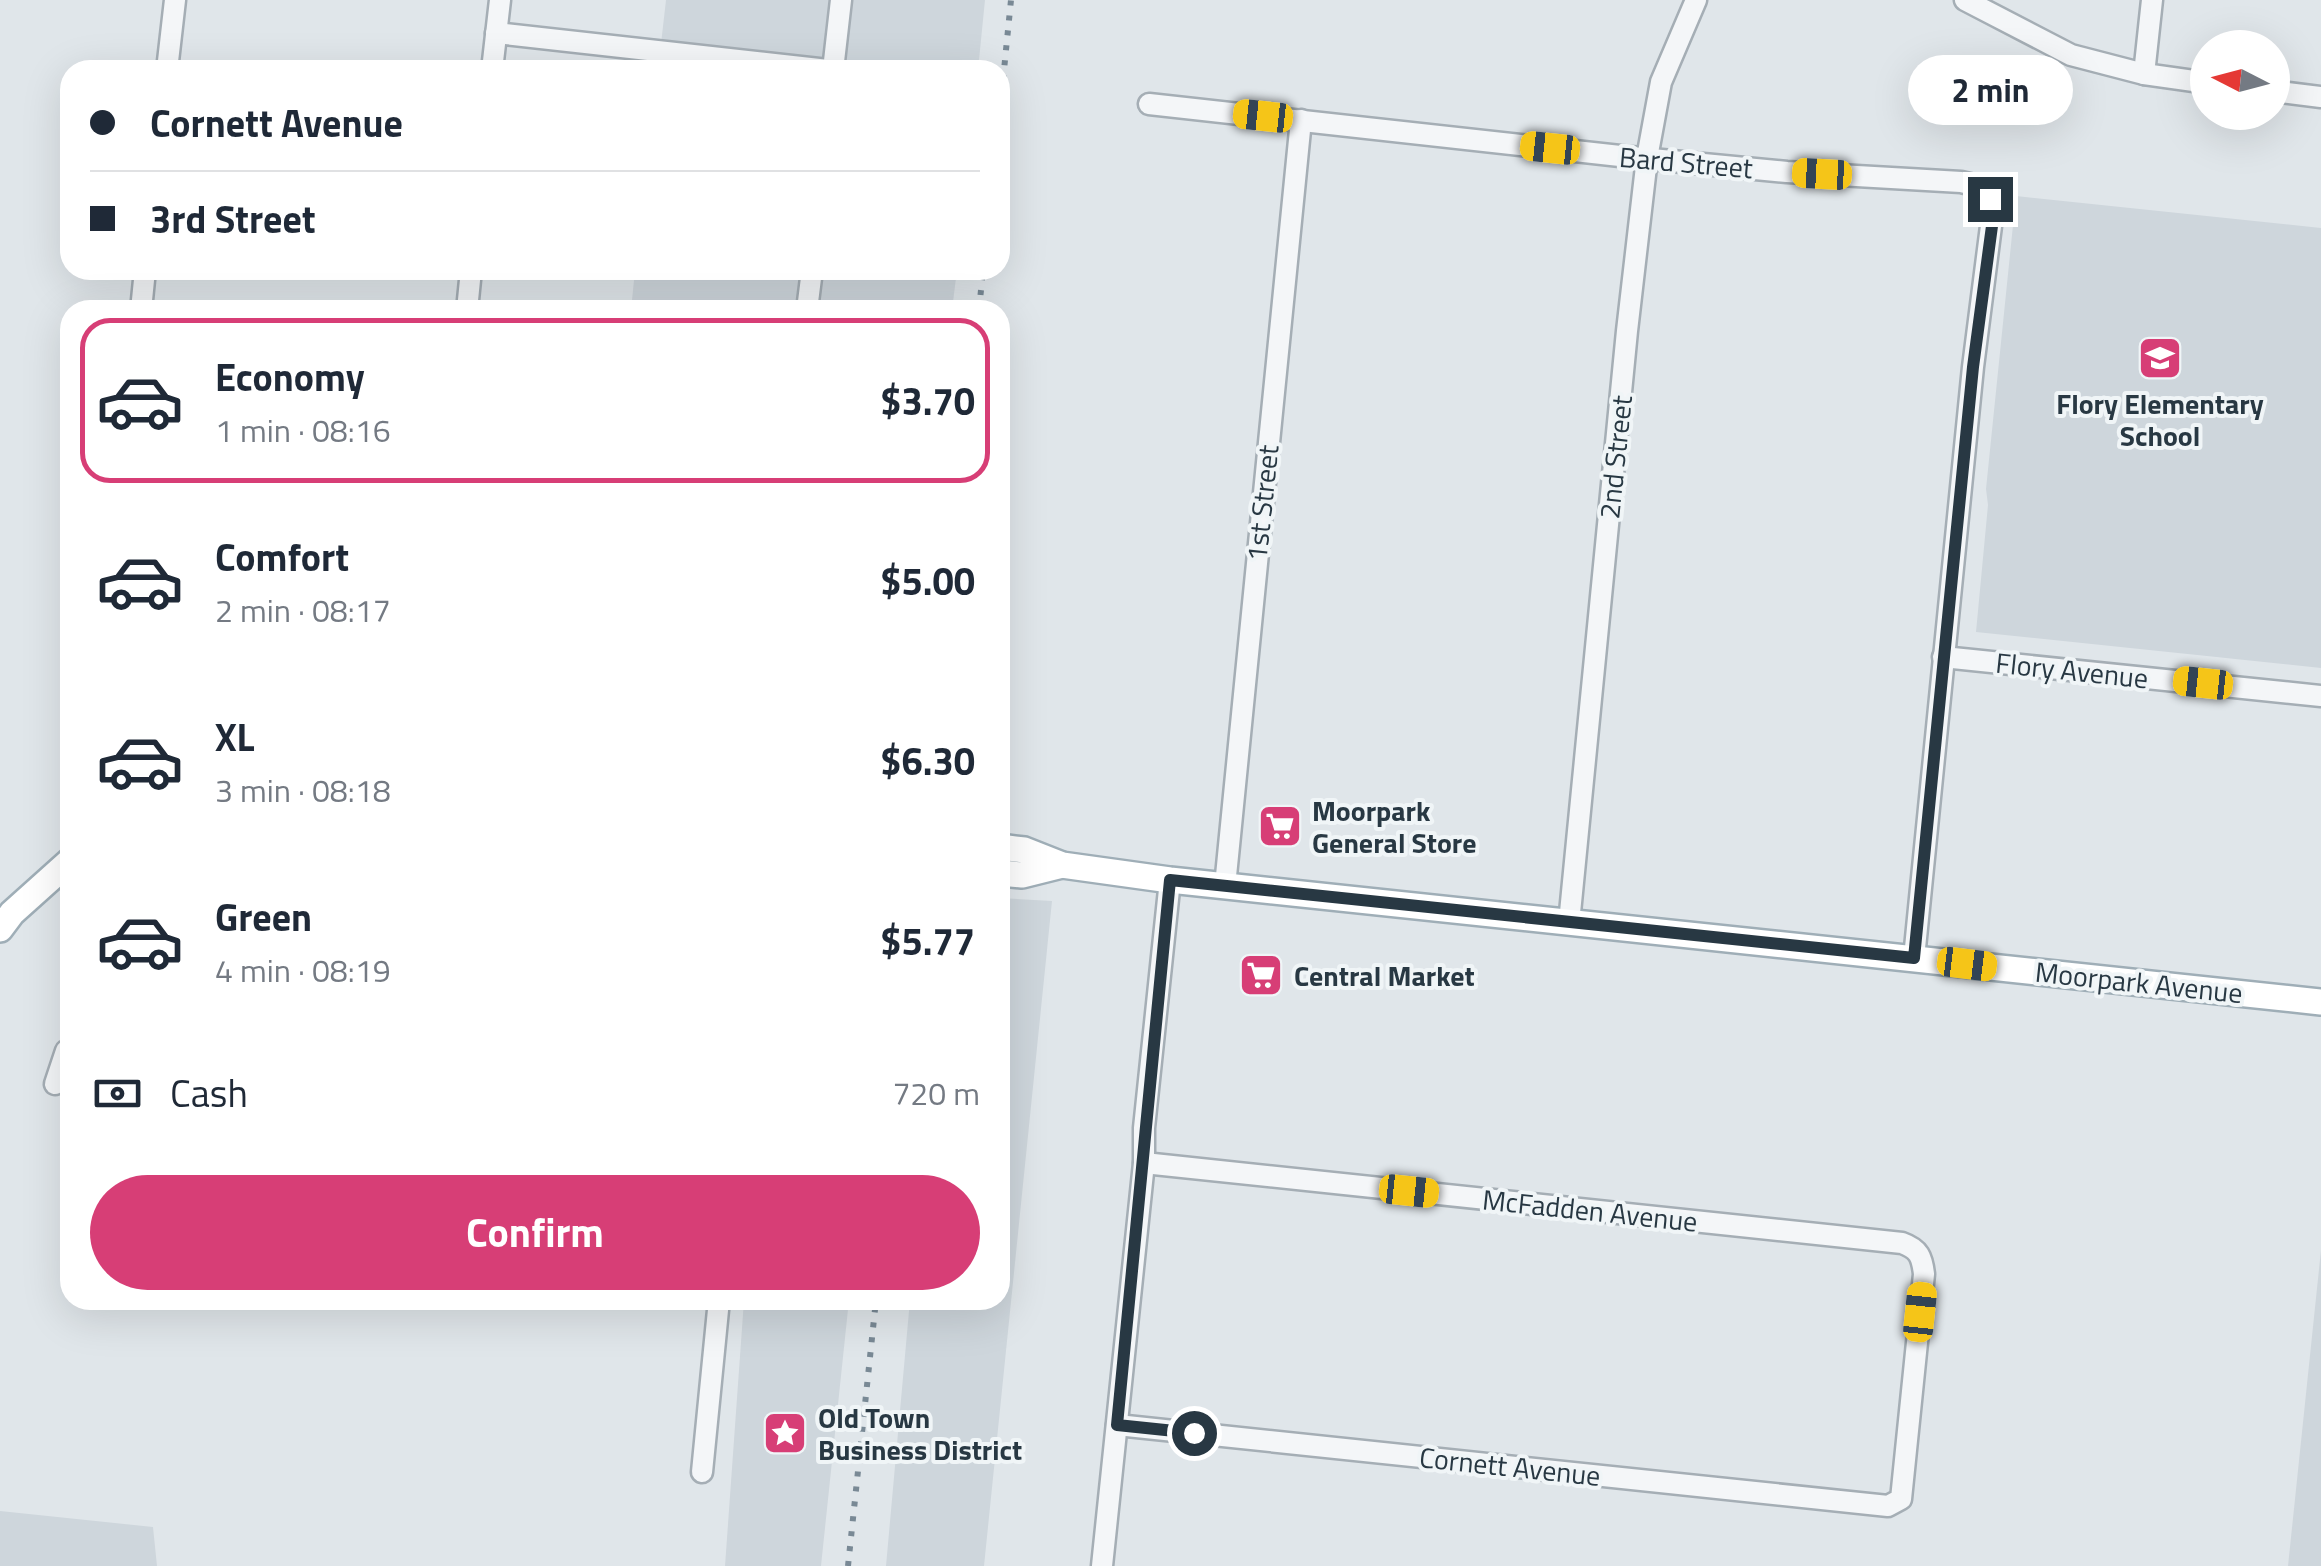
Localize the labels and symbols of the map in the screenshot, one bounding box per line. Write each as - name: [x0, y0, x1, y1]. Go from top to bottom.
- north arrow: [2190, 30, 2290, 130]
- callout: 2 min: [1908, 54, 2072, 124]
- car: [1232, 98, 1294, 134]
- car: [1519, 130, 1581, 166]
- street label: Bard Street: [1617, 135, 1755, 189]
- car: [1791, 157, 1853, 191]
- route end: [1968, 177, 2013, 222]
- school or university icon: Flory Elementary School: [2137, 335, 2183, 381]
- place label: Flory Elementary School: [2056, 382, 2264, 457]
- street label: 2nd Street: [1587, 393, 1643, 521]
- street label: 1st Street: [1235, 442, 1290, 563]
- street label: Flory Avenue: [1994, 641, 2150, 699]
- car: [2172, 665, 2234, 701]
- place label: Moorpark General Store: [1312, 789, 1476, 864]
- supermarket icon: Moorpark General Store: [1257, 803, 1303, 849]
- car: [1935, 945, 1999, 983]
- street label: Moorpark Avenue: [2033, 950, 2245, 1014]
- supermarket icon: Central Market: [1238, 952, 1284, 998]
- place label: Central Market: [1294, 954, 1475, 997]
- car: [1378, 1173, 1440, 1209]
- street label: McFadden Avenue: [1480, 1177, 1700, 1243]
- car: [1902, 1281, 1938, 1343]
- place label: Old Town Business District: [818, 1396, 1022, 1471]
- place icon: Old Town Business District: [762, 1410, 808, 1456]
- route start: [1172, 1411, 1217, 1456]
- street label: Cornett Avenue: [1417, 1435, 1603, 1497]

